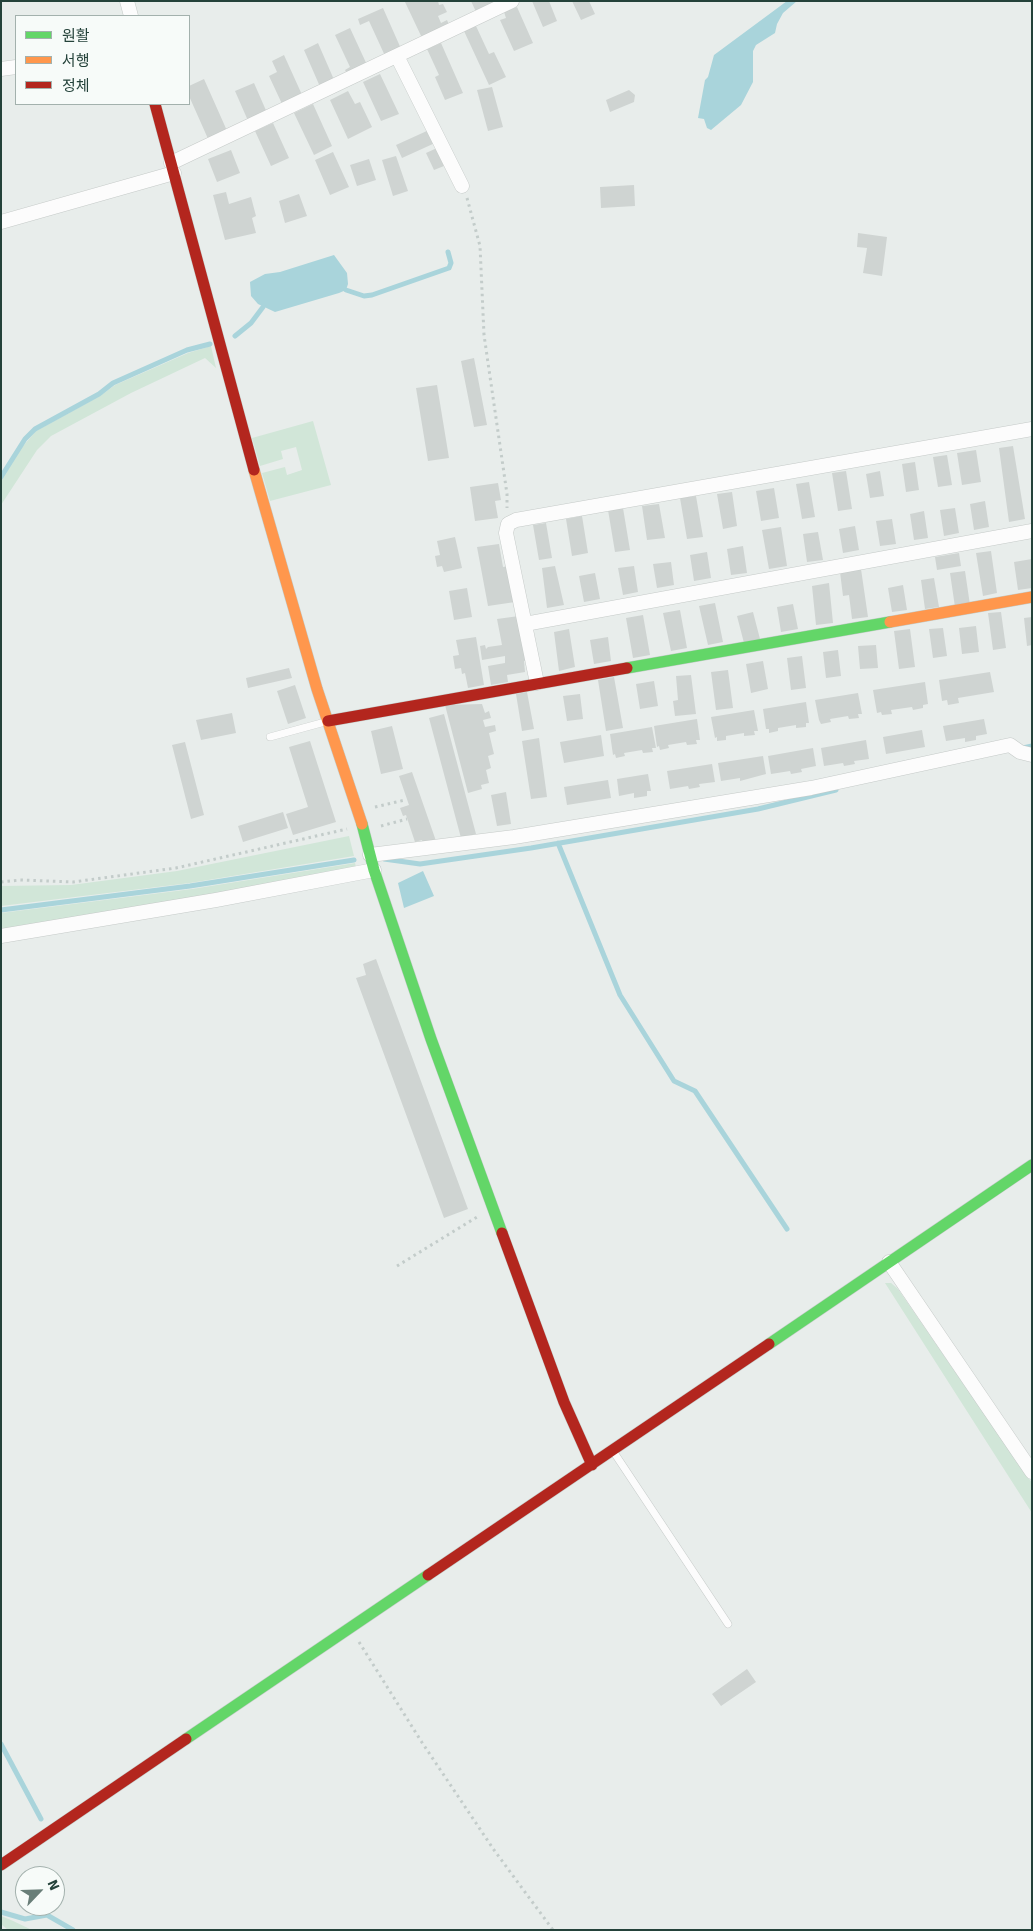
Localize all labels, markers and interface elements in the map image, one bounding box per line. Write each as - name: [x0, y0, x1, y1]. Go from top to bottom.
- legend: [15, 15, 190, 105]
- text: 원활: [62, 27, 90, 45]
- text: 서행: [62, 52, 90, 70]
- text: 정체: [62, 77, 90, 95]
- north arrow: [15, 1866, 65, 1916]
- text: N: [43, 1877, 63, 1893]

